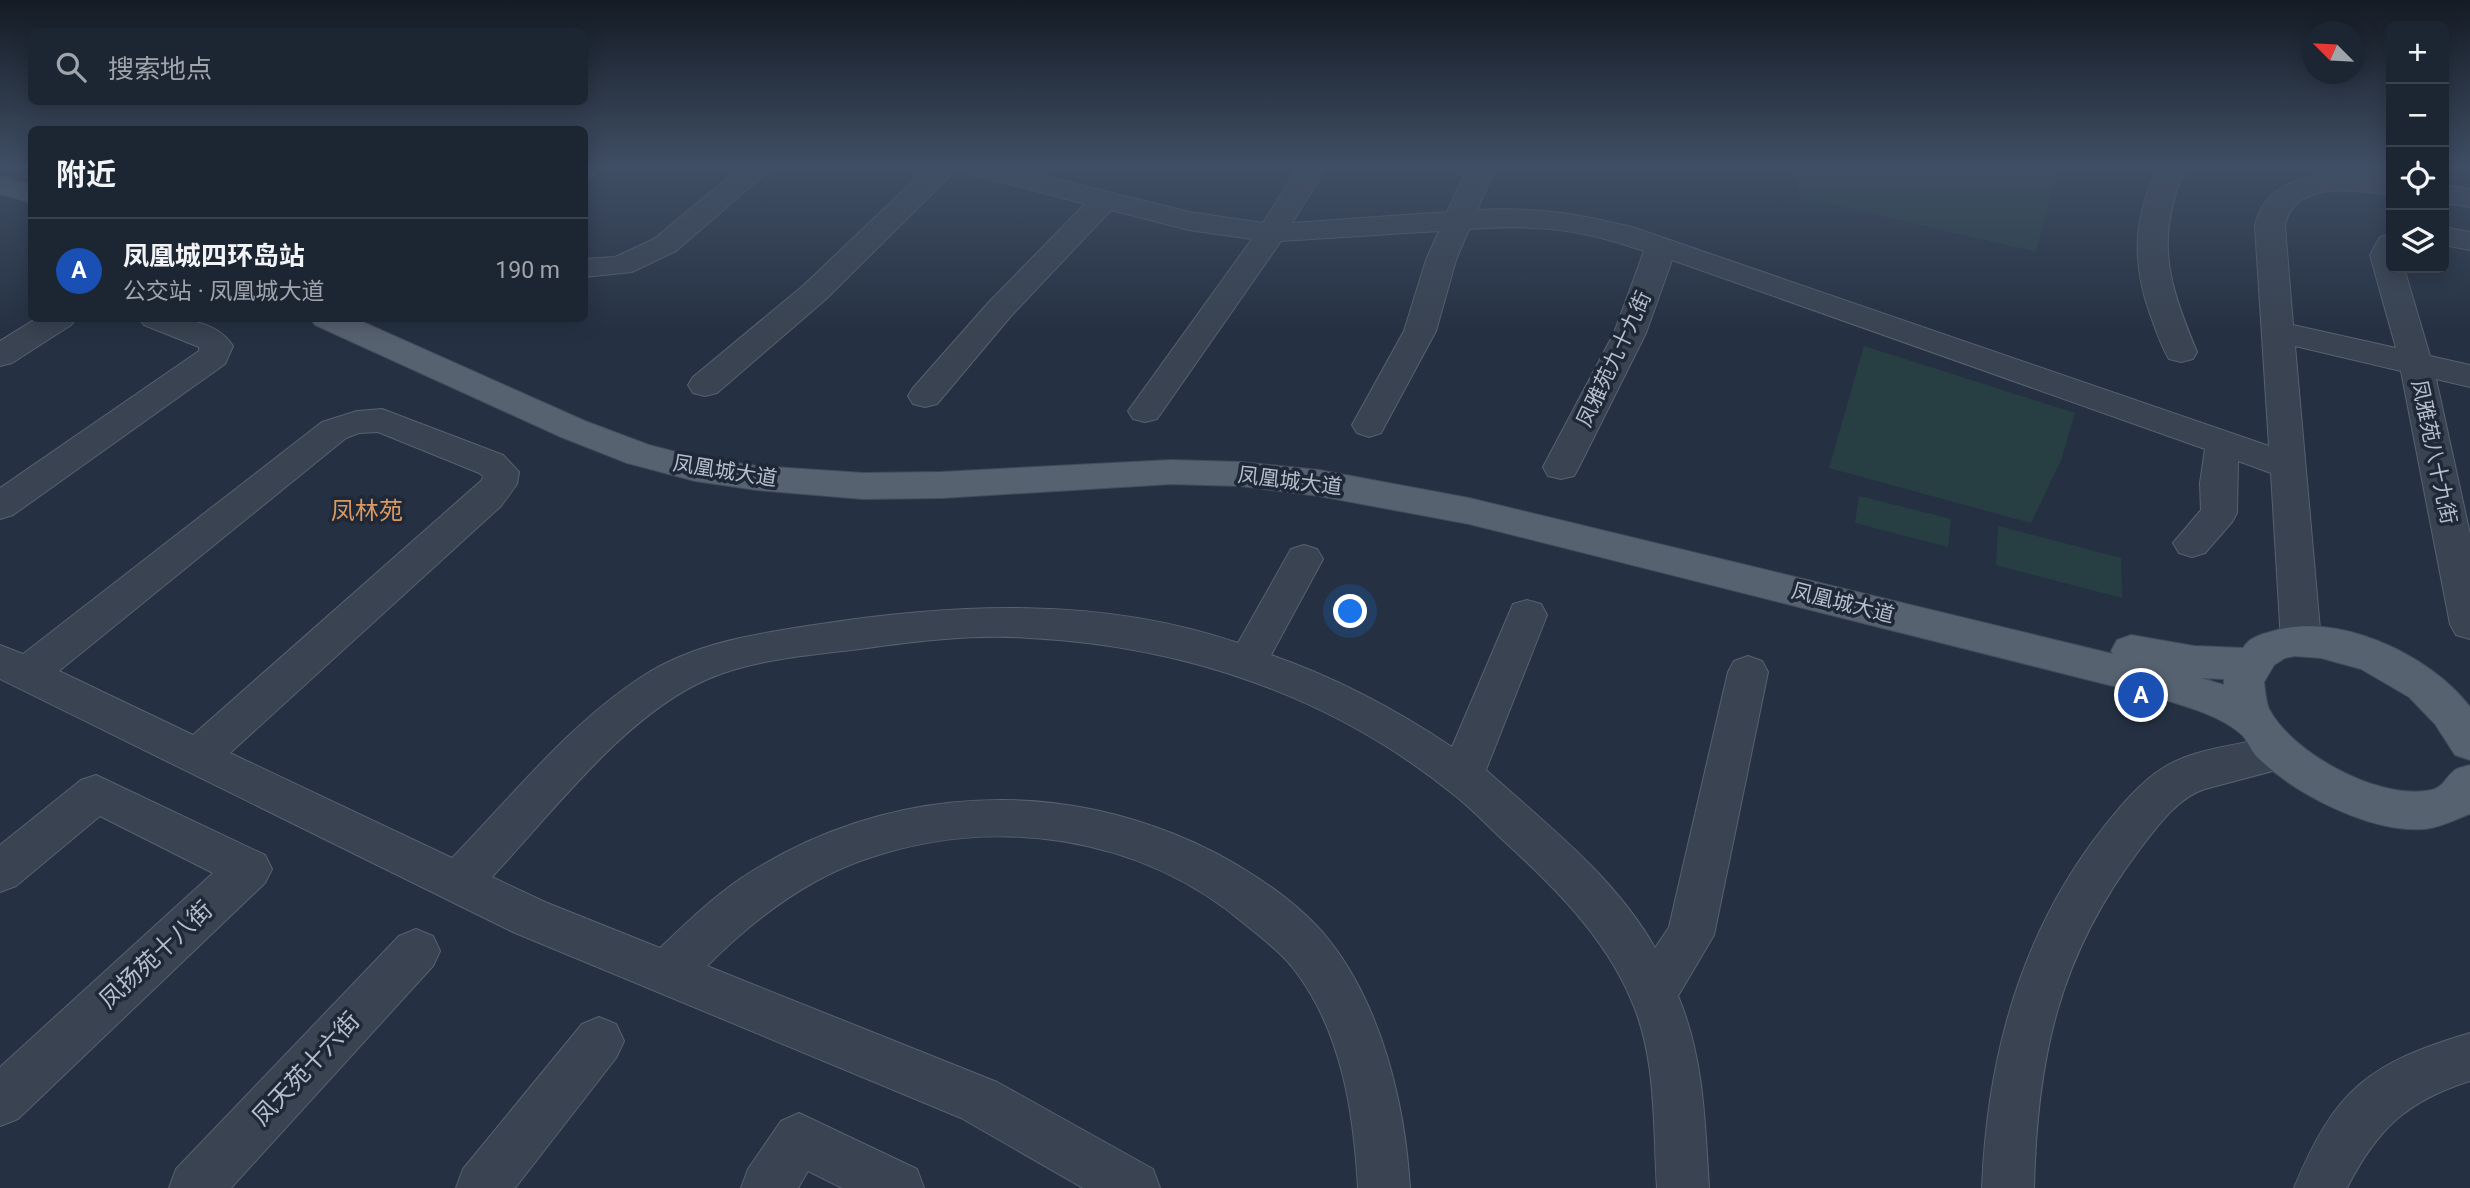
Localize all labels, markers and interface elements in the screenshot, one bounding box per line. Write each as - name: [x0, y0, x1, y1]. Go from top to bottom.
- north arrow: [2302, 21, 2365, 84]
- map controls: [2386, 21, 2449, 273]
- button: +: [2386, 21, 2449, 84]
- search box: [28, 28, 588, 105]
- icon: search: [52, 48, 90, 86]
- text: 搜索地点: [108, 54, 212, 84]
- button: −: [2386, 84, 2449, 147]
- button: locate: [2386, 147, 2449, 210]
- text: 附近: [56, 157, 116, 192]
- button: layers: [2386, 210, 2449, 273]
- text: 凤凰城四环岛站: [123, 241, 305, 271]
- text: A: [71, 257, 87, 284]
- text: 190 m: [495, 257, 560, 284]
- text: 公交站 · 凤凰城大道: [123, 278, 324, 305]
- street label: 凤雅苑九十九街: [1572, 287, 1656, 431]
- street label: 凤雅苑八十九街: [2407, 378, 2461, 526]
- street label: 凤凰城大道: [671, 451, 779, 491]
- street label: 凤凰城大道: [1236, 463, 1344, 499]
- district label: 凤林苑: [331, 497, 403, 525]
- street label: 凤凰城大道: [1789, 579, 1897, 627]
- your location: [1333, 594, 1367, 628]
- pin: A: [2118, 669, 2164, 721]
- street label: 凤扬苑十八街: [94, 896, 218, 1014]
- street label: 凤天苑十六街: [247, 1007, 365, 1131]

